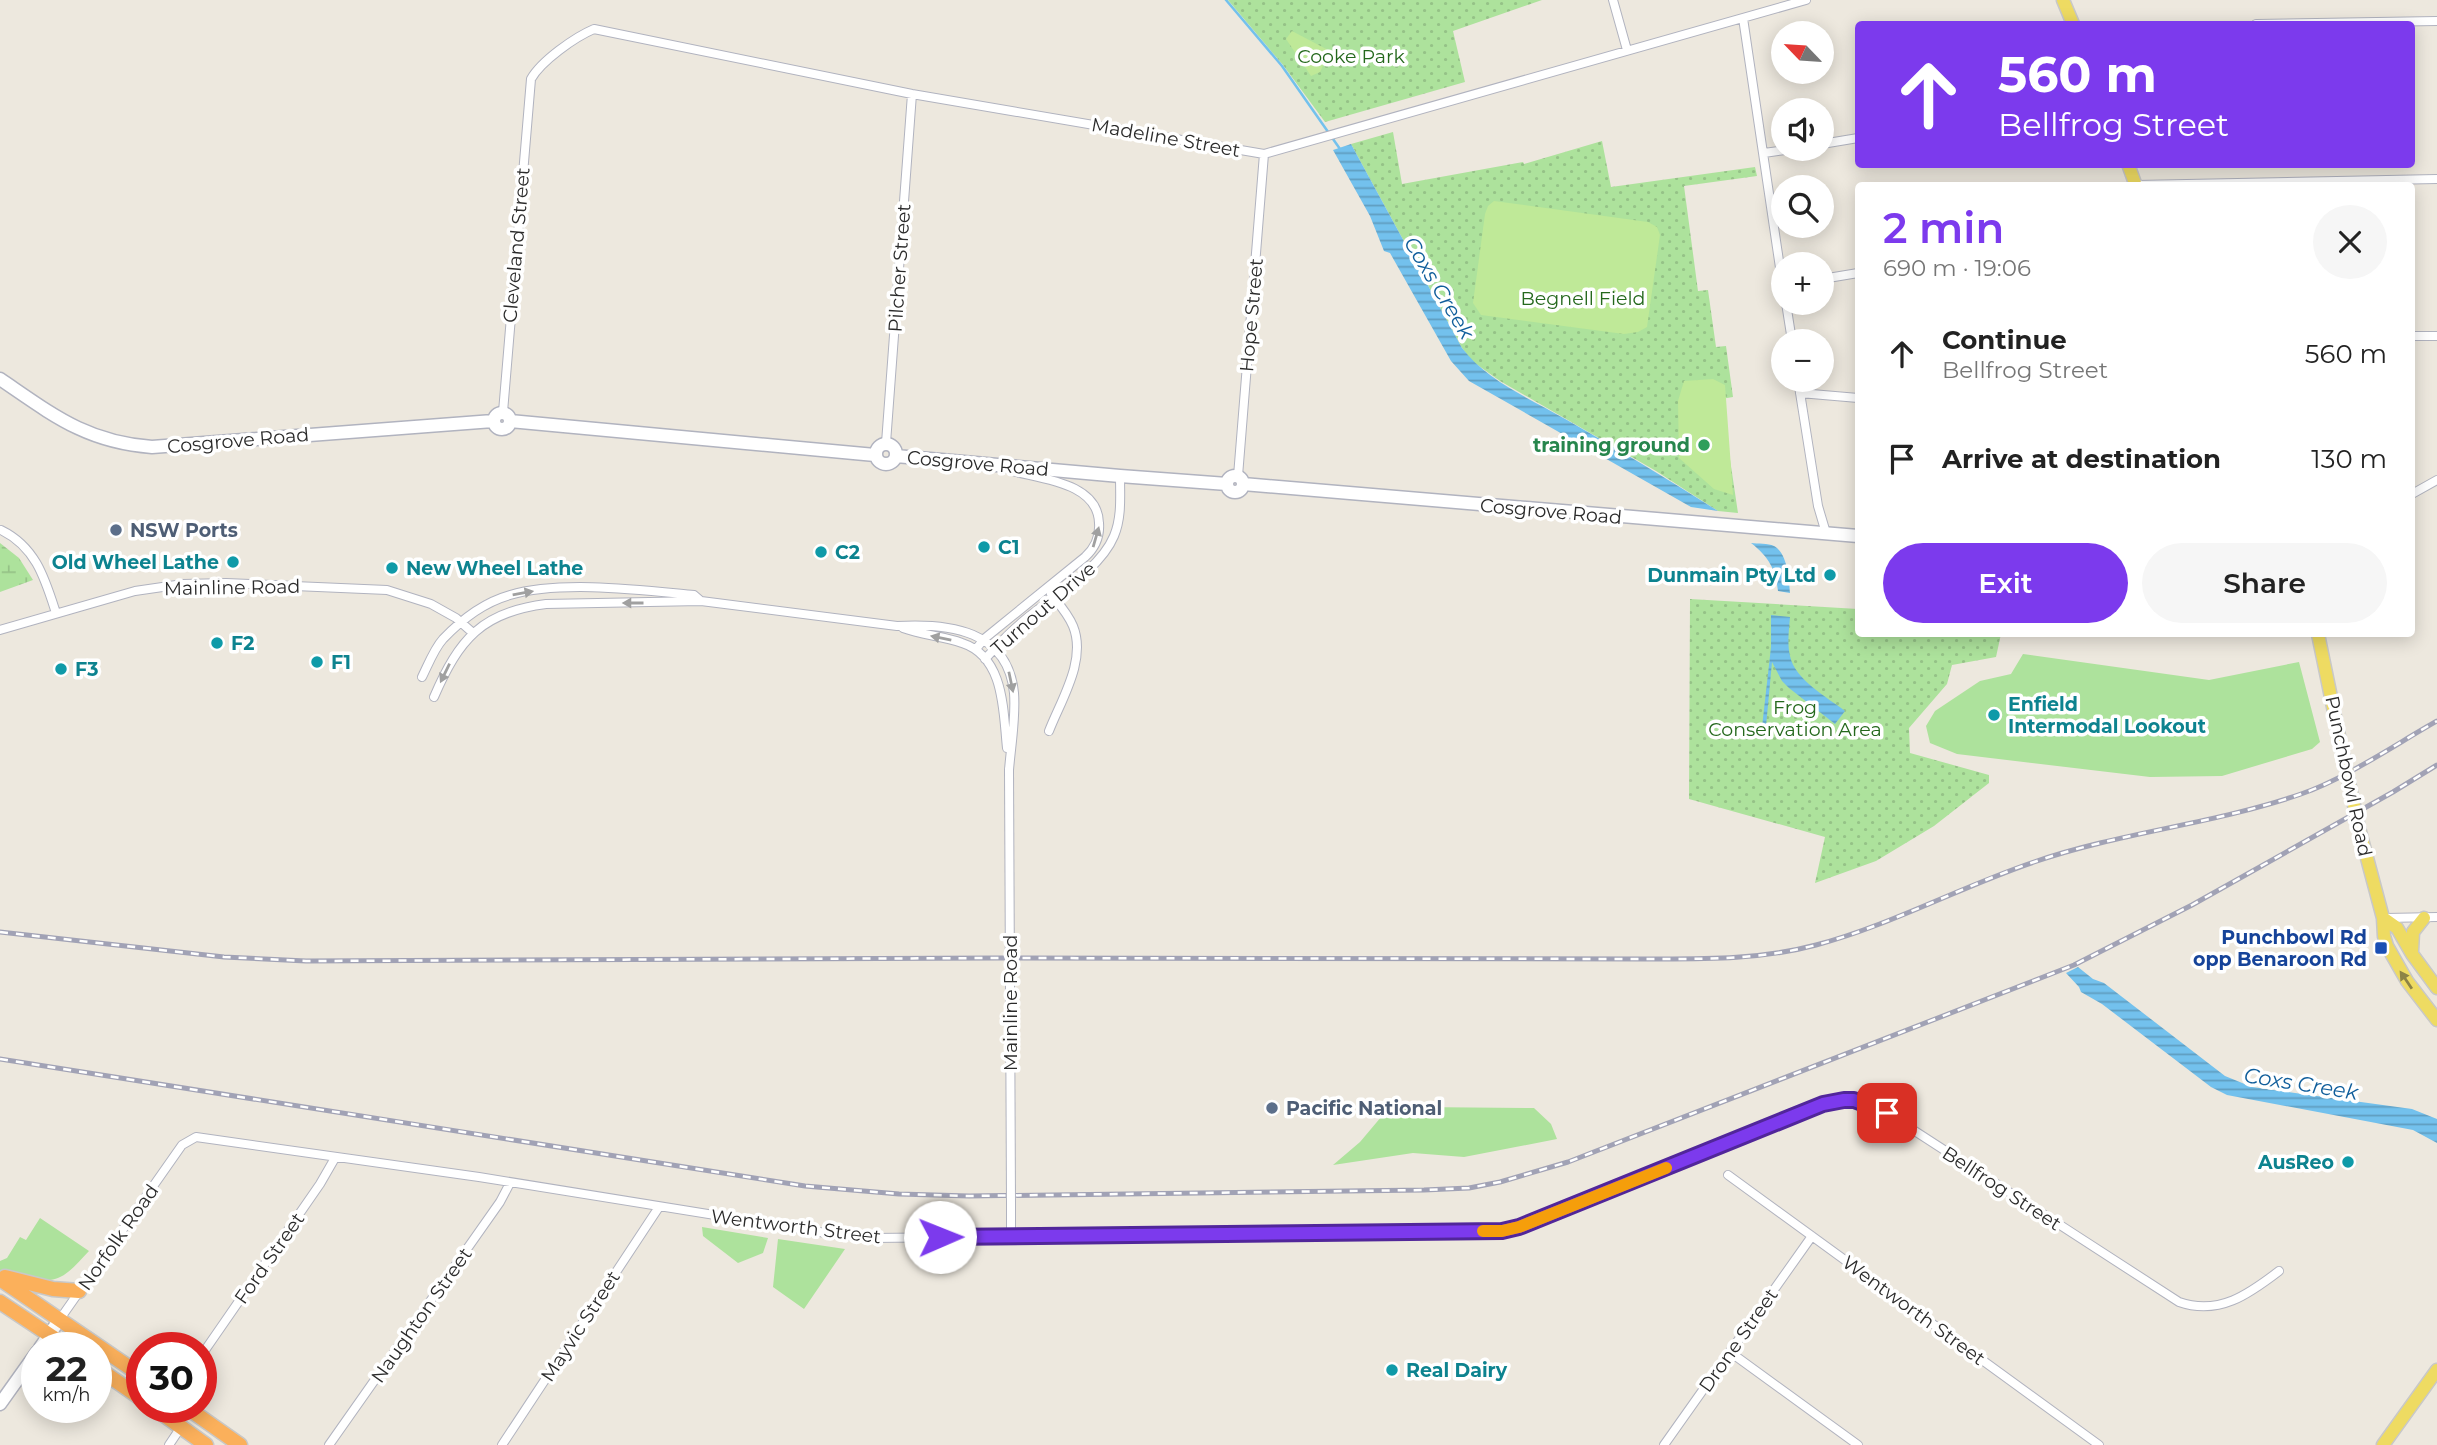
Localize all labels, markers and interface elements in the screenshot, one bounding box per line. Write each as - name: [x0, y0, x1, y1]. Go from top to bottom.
- north arrow: [1771, 21, 1834, 84]
- map controls: [1771, 21, 1834, 392]
- park label: Cooke Park: [1297, 45, 1405, 68]
- text: 560 m: [1998, 45, 2157, 104]
- icon: ahead: [1883, 49, 1974, 140]
- button: sound: [1771, 98, 1834, 161]
- text: Bellfrog Street: [1998, 105, 2229, 144]
- street label: Madeline Street: [1090, 113, 1242, 162]
- street label: Cleveland Street: [498, 166, 535, 324]
- button: search: [1771, 175, 1834, 238]
- text: 2 min: [1883, 202, 2004, 254]
- street label: Pilcher Street: [884, 203, 915, 333]
- button: close: [2313, 205, 2387, 279]
- water label: Coxs Creek: [1399, 232, 1481, 345]
- button: +: [1771, 252, 1834, 315]
- text: 690 m · 19:06: [1883, 254, 2031, 282]
- street label: Hope Street: [1235, 257, 1268, 373]
- park label: Begnell Field: [1521, 287, 1645, 310]
- text: Continue: [1942, 324, 2067, 356]
- button: −: [1771, 329, 1834, 392]
- icon: ahead: [1883, 335, 1921, 373]
- text: 560 m: [2305, 338, 2387, 370]
- text: Bellfrog Street: [1942, 356, 2108, 384]
- street label: Cosgrove Road: [166, 423, 310, 458]
- place label: training ground: [1533, 434, 1690, 457]
- marker: training ground: [1696, 437, 1712, 453]
- icon: arrive: [1883, 440, 1921, 478]
- text: Arrive at destination: [1942, 443, 2221, 475]
- text: 130 m: [2311, 443, 2387, 475]
- street label: Cosgrove Road: [906, 446, 1050, 481]
- street label: Cosgrove Road: [1479, 494, 1623, 529]
- place label: NSW Ports: [130, 519, 238, 542]
- marker: NSW Ports: [108, 522, 124, 538]
- one-way arrow: [1091, 526, 1102, 548]
- place label: C1: [998, 536, 1019, 559]
- marker: C1: [976, 539, 992, 555]
- place label: C2: [835, 541, 860, 564]
- button: Exit: [1883, 543, 2128, 623]
- button: Share: [2142, 543, 2387, 623]
- marker: C2: [813, 544, 829, 560]
- place label: Old Wheel Lathe: [52, 551, 219, 574]
- marker: Old Wheel Lathe: [225, 554, 241, 570]
- place label: New Wheel Lathe: [406, 557, 583, 580]
- street label: Turnout Drive: [986, 557, 1100, 660]
- marker: New Wheel Lathe: [384, 560, 400, 576]
- place label: Dunmain Pty Ltd: [1647, 564, 1816, 587]
- marker: Dunmain Pty Ltd: [1822, 567, 1838, 583]
- street label: Mainline Road: [164, 575, 300, 600]
- one-way arrow: [512, 587, 534, 598]
- one-way arrow: [621, 597, 643, 609]
- place label: F2: [231, 632, 254, 655]
- one-way arrow: [930, 632, 952, 643]
- marker: F2: [209, 635, 225, 651]
- place label: F1: [331, 651, 351, 674]
- marker: F1: [309, 654, 325, 670]
- place label: F3: [75, 658, 98, 681]
- marker: F3: [53, 661, 69, 677]
- one-way arrow: [440, 663, 451, 683]
- one-way arrow: [1006, 671, 1017, 693]
- place label: Enfield Intermodal Lookout: [2008, 693, 2206, 738]
- street label: Punchbowl Road: [2320, 694, 2377, 859]
- park label: Frog Conservation Area: [1708, 696, 1882, 741]
- marker: Enfield Intermodal Lookout: [1986, 707, 2002, 723]
- place label: Punchbowl Rd opp Benaroon Rd: [2193, 926, 2367, 971]
- street label: Mainline Road: [999, 935, 1022, 1071]
- marker: Punchbowl Rd opp Benaroon Rd: [2373, 940, 2389, 956]
- one-way arrow: [2400, 970, 2413, 990]
- water label: Coxs Creek: [2242, 1062, 2361, 1105]
- pin: [1857, 1083, 1917, 1143]
- icon: arrive: [1868, 1094, 1906, 1132]
- place label: Pacific National: [1286, 1097, 1442, 1120]
- marker: Pacific National: [1264, 1100, 1280, 1116]
- street label: Bellfrog Street: [1938, 1141, 2066, 1236]
- place label: AusReo: [2257, 1151, 2334, 1174]
- marker: AusReo: [2340, 1154, 2356, 1170]
- street label: Norfolk Road: [73, 1180, 163, 1295]
- position arrow: [903, 1200, 977, 1274]
- street label: Wentworth Street: [710, 1205, 883, 1248]
- street label: Ford Street: [230, 1208, 309, 1308]
- street label: Naughton Street: [366, 1243, 477, 1387]
- street label: Wentworth Street: [1838, 1251, 1990, 1370]
- street label: Mayvic Street: [536, 1266, 625, 1386]
- street label: Drone Street: [1694, 1284, 1783, 1397]
- speed limit sign: 30: [126, 1332, 217, 1423]
- text: 22: [46, 1347, 87, 1390]
- place label: Real Dairy: [1406, 1359, 1508, 1382]
- marker: Real Dairy: [1384, 1362, 1400, 1378]
- text: km/h: [42, 1384, 91, 1406]

